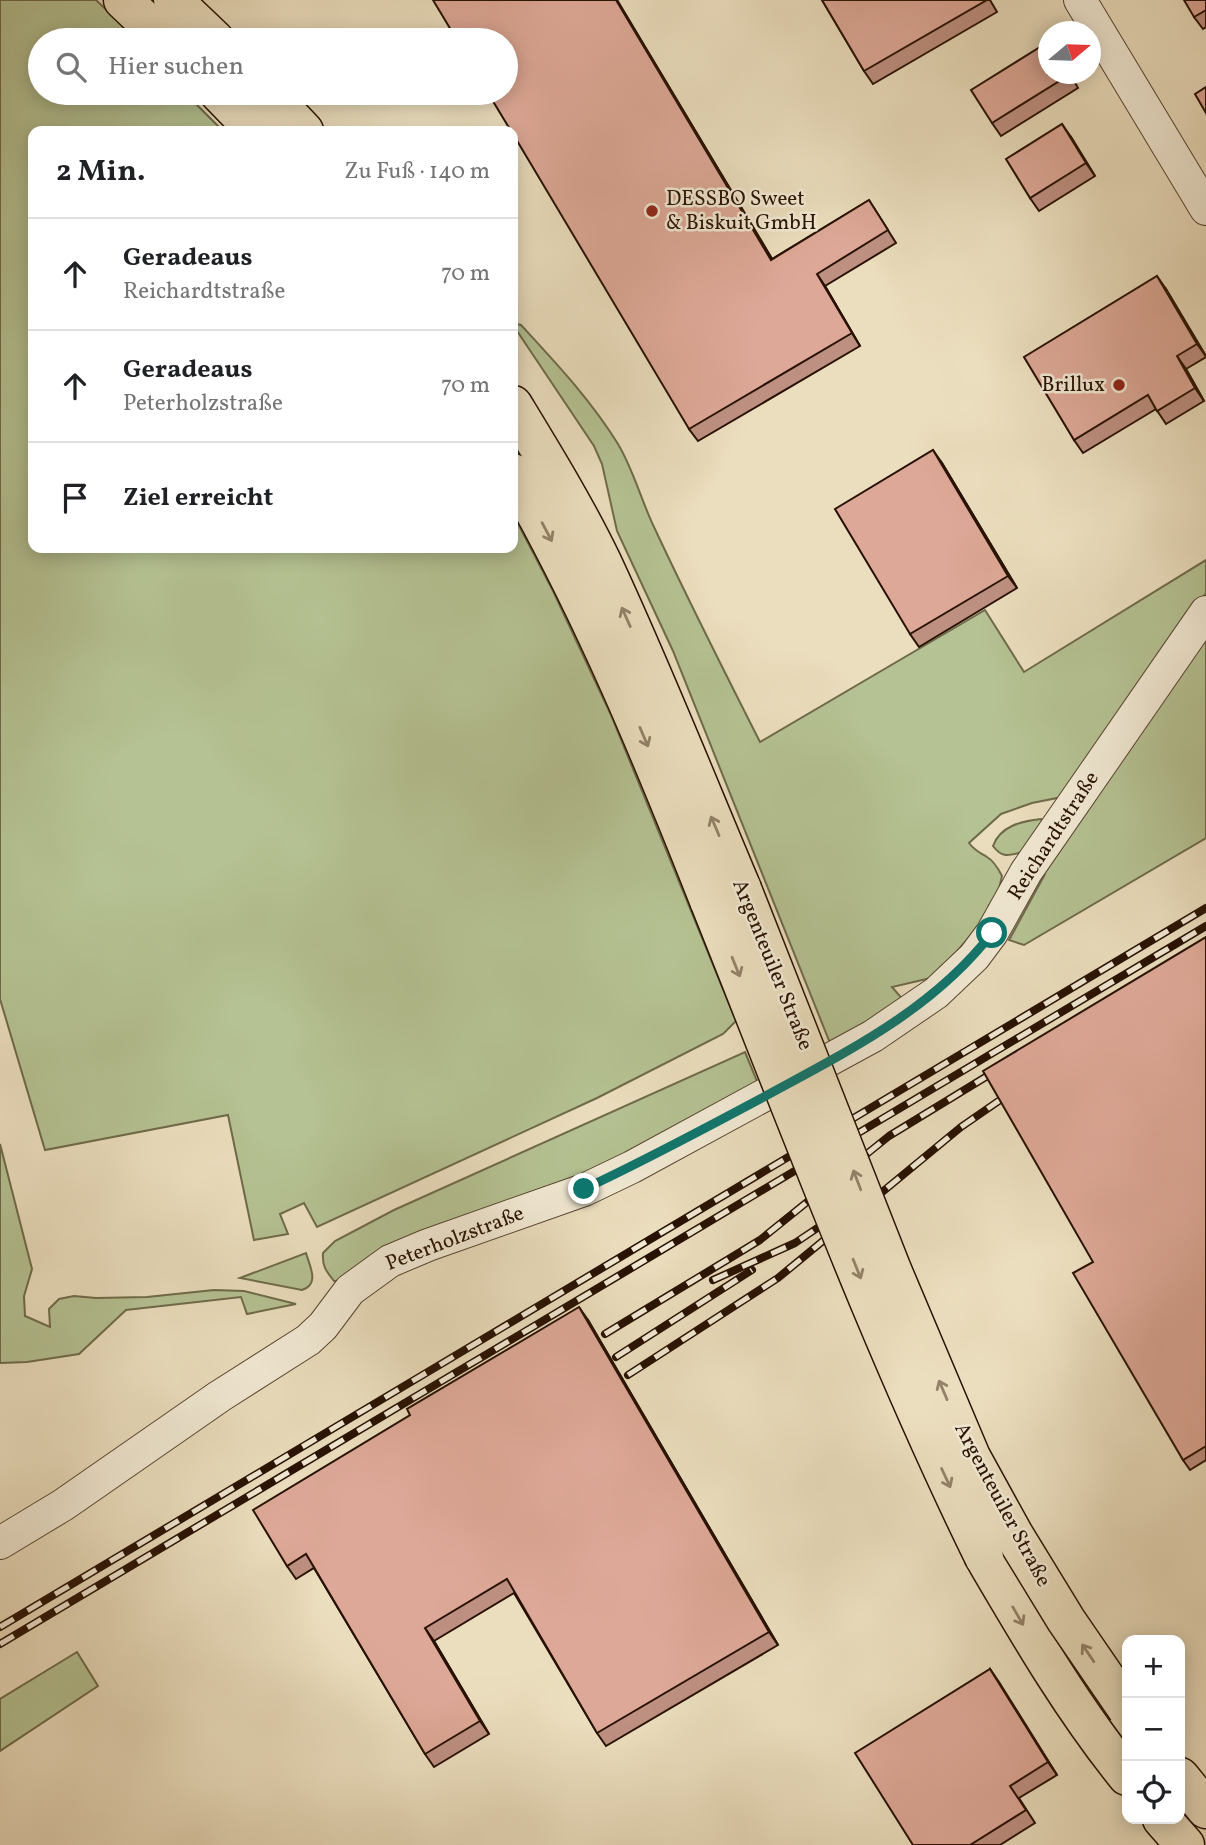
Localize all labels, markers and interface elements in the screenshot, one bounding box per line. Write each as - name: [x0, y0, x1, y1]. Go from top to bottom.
- north arrow: [1038, 21, 1101, 84]
- search box: [28, 28, 518, 105]
- icon: search: [52, 48, 90, 86]
- text: Hier suchen: [108, 49, 244, 85]
- text: 2 Min.: [56, 151, 145, 193]
- text: Zu Fuß · 140 m: [344, 156, 490, 188]
- place label: DESSBO Sweet & Biskuit GmbH: [666, 185, 817, 238]
- marker: DESSBO Sweet & Biskuit GmbH: [644, 203, 660, 219]
- text: Geradeaus: [123, 240, 252, 276]
- icon: ahead: [56, 255, 94, 293]
- text: 70 m: [441, 258, 490, 290]
- text: Reichardtstraße: [123, 276, 285, 308]
- text: Geradeaus: [123, 352, 252, 388]
- icon: ahead: [56, 367, 94, 405]
- text: 70 m: [441, 370, 490, 402]
- place label: Brillux: [1041, 371, 1105, 400]
- marker: Brillux: [1111, 377, 1127, 393]
- text: Peterholzstraße: [123, 388, 283, 420]
- icon: arrive: [56, 479, 94, 517]
- text: Ziel erreicht: [123, 480, 273, 516]
- one-way arrow: [540, 521, 554, 542]
- one-way arrow: [619, 607, 632, 628]
- one-way arrow: [638, 726, 651, 747]
- street label: Reichardtstraße: [1001, 766, 1107, 906]
- one-way arrow: [708, 816, 721, 838]
- street label: Argenteuiler Straße: [724, 875, 820, 1055]
- route start: [976, 917, 1007, 948]
- one-way arrow: [730, 955, 743, 977]
- one-way arrow: [850, 1169, 862, 1191]
- route end: [568, 1173, 599, 1204]
- street label: Peterholzstraße: [382, 1199, 528, 1279]
- one-way arrow: [851, 1257, 864, 1279]
- one-way arrow: [935, 1380, 948, 1402]
- street label: Argenteuiler Straße: [946, 1418, 1058, 1592]
- one-way arrow: [939, 1467, 953, 1488]
- one-way arrow: [1012, 1605, 1025, 1626]
- map controls: [1122, 1635, 1185, 1824]
- button: +: [1122, 1635, 1185, 1698]
- one-way arrow: [1081, 1644, 1095, 1663]
- button: −: [1122, 1698, 1185, 1761]
- button: locate: [1122, 1761, 1185, 1824]

